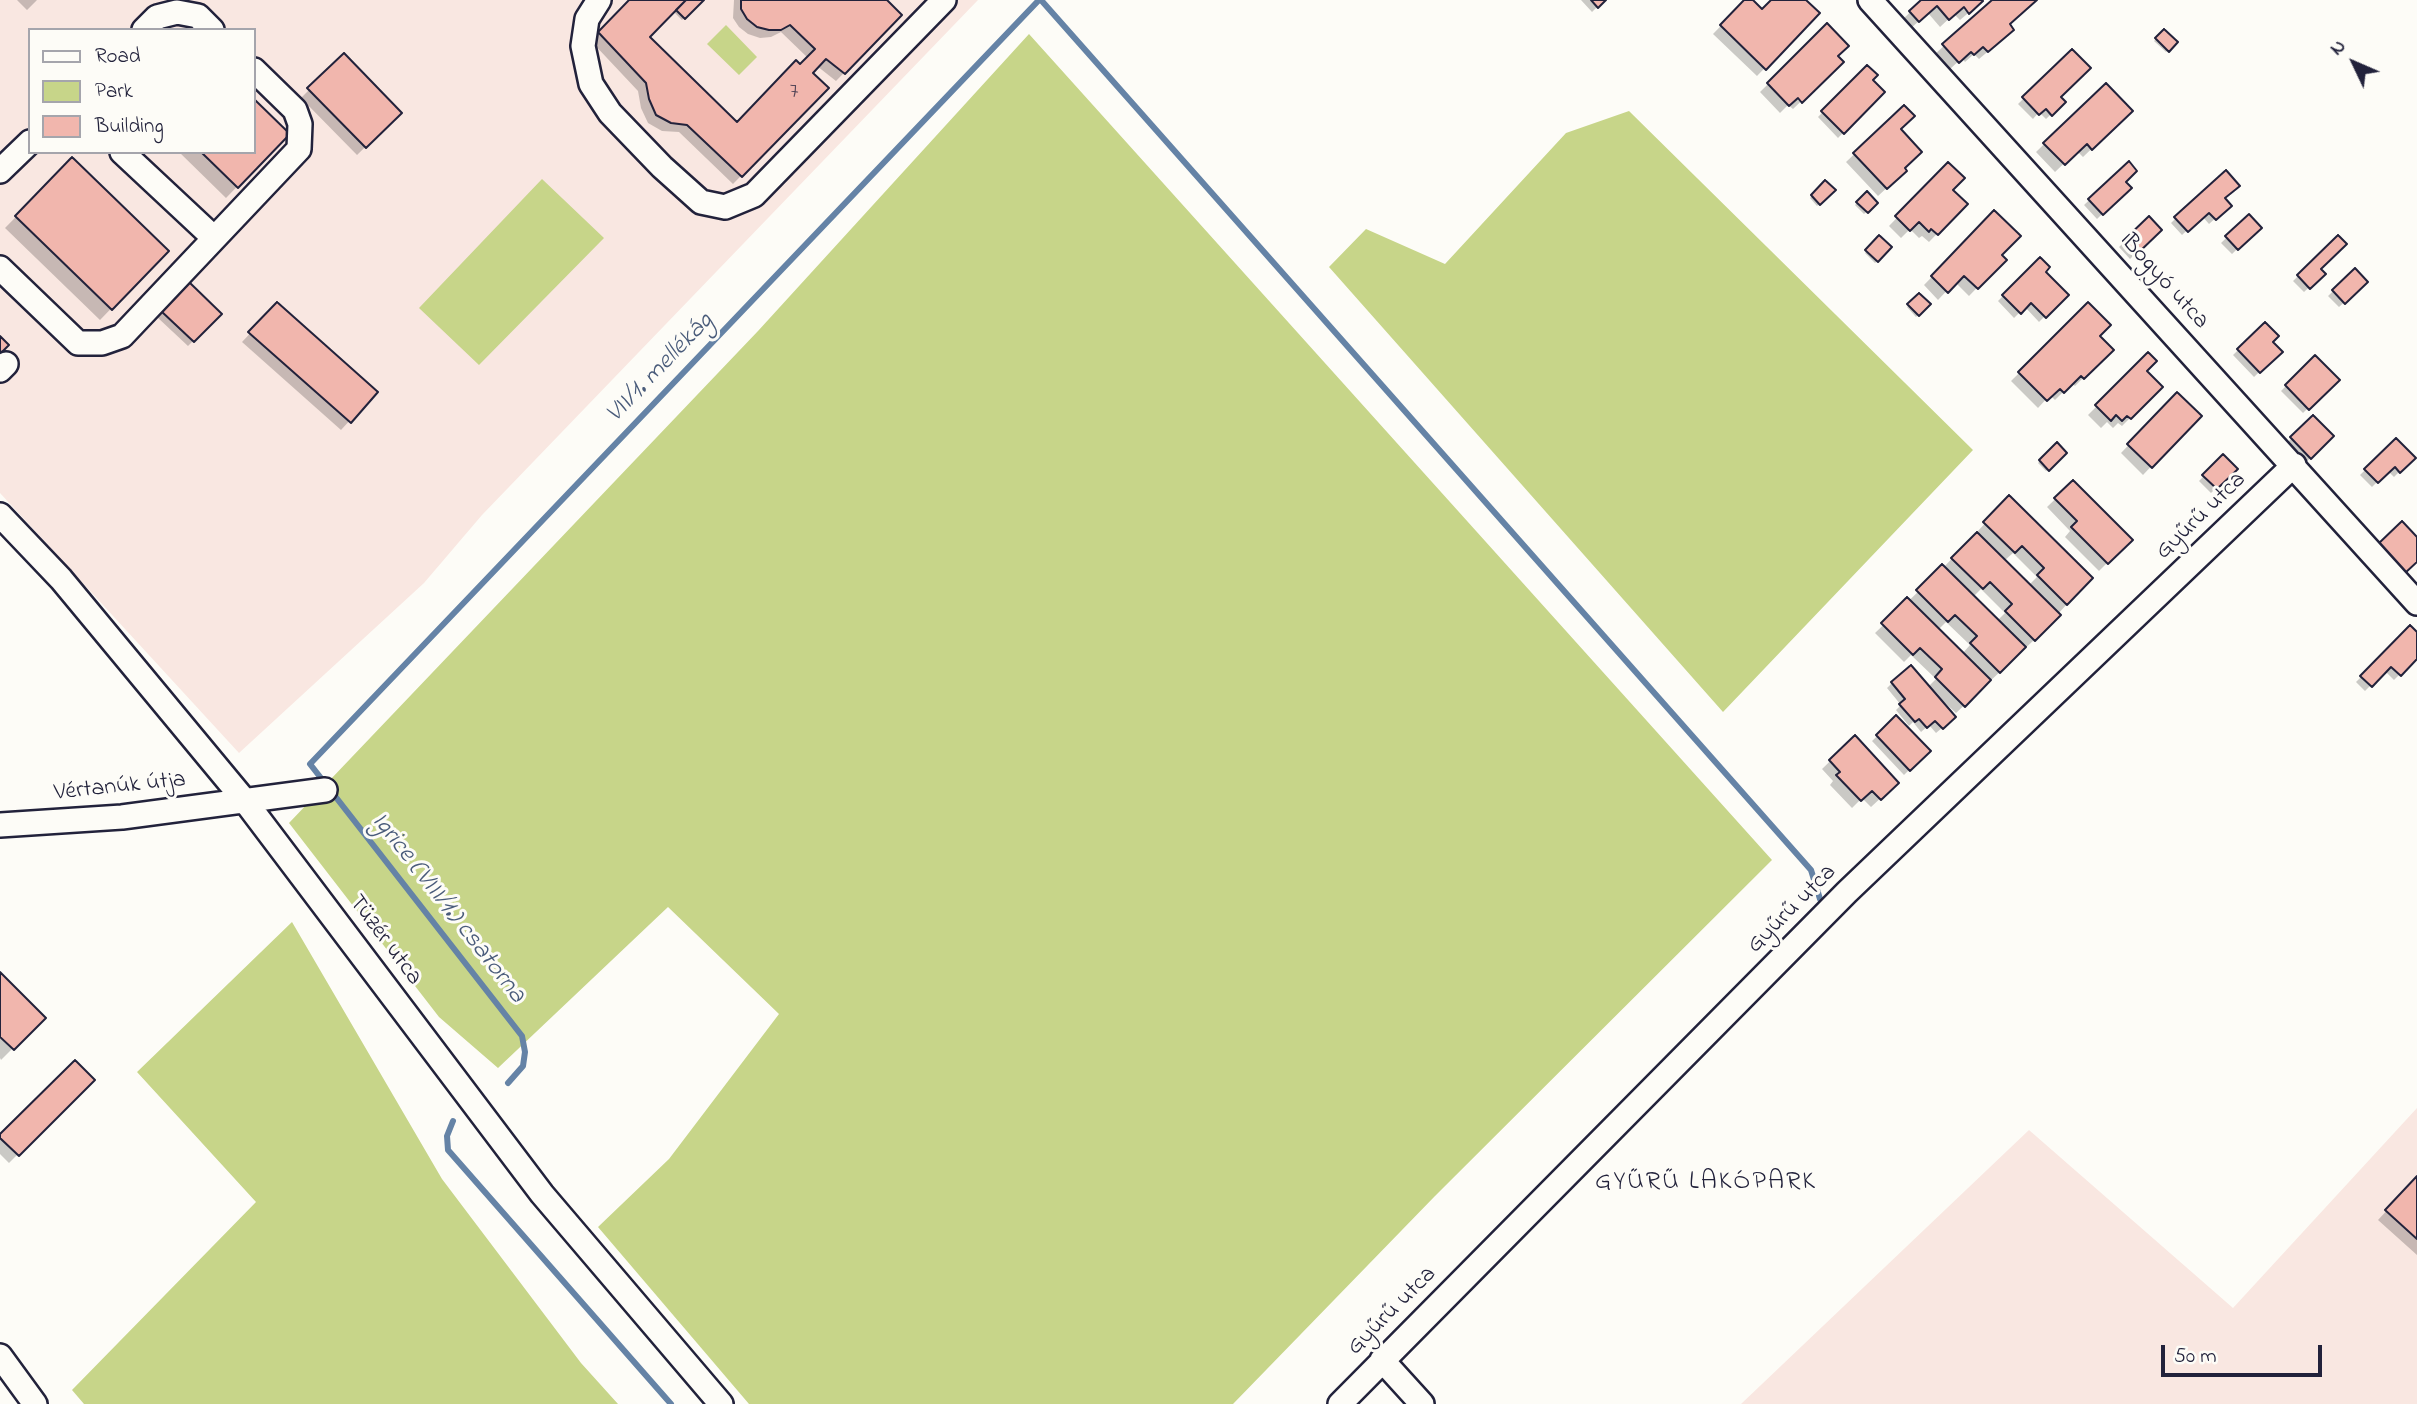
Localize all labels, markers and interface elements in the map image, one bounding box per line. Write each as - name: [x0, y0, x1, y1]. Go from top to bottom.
- legend: [28, 28, 256, 154]
- north arrow: [2319, 28, 2389, 98]
- text: N: [2324, 34, 2353, 62]
- text: Road: [95, 42, 141, 72]
- text: Park: [95, 77, 133, 107]
- house number: 7: [790, 81, 798, 107]
- text: Building: [95, 112, 164, 142]
- street label: Bogyó utca: [2114, 230, 2214, 336]
- water label: VII/1. mellékág: [601, 307, 721, 431]
- street label: Gyűrű utca: [2151, 467, 2253, 567]
- street label: Vértanúk útja: [53, 767, 187, 809]
- water label: Igrice (VIII/1.) csatorna: [363, 807, 531, 1011]
- street label: Gyűrű utca: [1742, 859, 1844, 961]
- street label: Tüzér utca: [341, 890, 427, 992]
- district label: GYŰRŰ LAKÓPARK: [1597, 1168, 1815, 1200]
- street label: Gyűrű utca: [1342, 1261, 1444, 1363]
- scale bar: [2165, 1330, 2326, 1374]
- text: 50 m: [2174, 1342, 2217, 1372]

